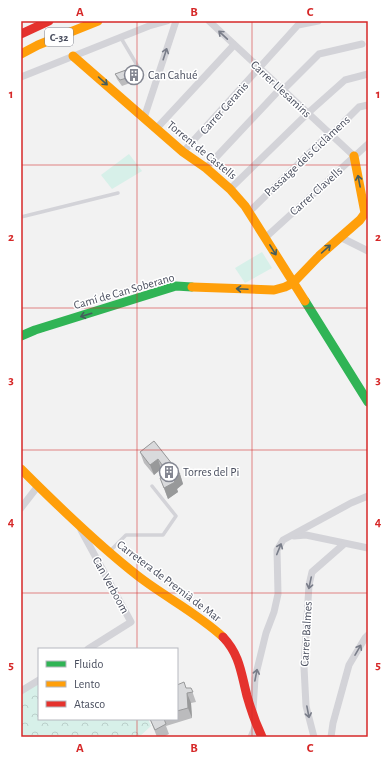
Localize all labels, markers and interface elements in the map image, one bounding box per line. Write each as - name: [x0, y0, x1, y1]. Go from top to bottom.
- text: A: [76, 6, 84, 19]
- text: B: [190, 6, 198, 19]
- text: C: [307, 6, 314, 19]
- road number: C-32: [45, 28, 73, 46]
- one-way arrow: [217, 30, 228, 39]
- one-way arrow: [162, 48, 169, 61]
- street label: Carrer Llesamins: [249, 58, 313, 120]
- building icon: Can Cahué: [123, 64, 145, 86]
- place label: Can Cahué: [148, 69, 198, 81]
- one-way arrow: [98, 76, 108, 86]
- street label: Carrer Geranis: [197, 79, 251, 137]
- text: 1: [9, 88, 13, 101]
- text: 1: [376, 88, 380, 101]
- street label: Passatge dels Ciclàmens: [262, 113, 352, 199]
- street label: Torrent de Castells: [165, 118, 239, 182]
- street label: Carrer Clavells: [287, 164, 345, 218]
- one-way arrow: [354, 174, 362, 187]
- text: 2: [8, 231, 14, 244]
- text: 2: [375, 231, 381, 244]
- one-way arrow: [269, 244, 277, 256]
- one-way arrow: [321, 245, 331, 254]
- street label: Camí de Can Soberano: [72, 271, 176, 311]
- one-way arrow: [236, 285, 249, 293]
- one-way arrow: [80, 311, 92, 319]
- text: 3: [8, 374, 14, 387]
- text: 3: [375, 374, 381, 387]
- building icon: Torres del Pi: [158, 461, 180, 483]
- place label: Torres del Pi: [183, 466, 239, 478]
- text: 4: [8, 516, 15, 529]
- text: 4: [375, 516, 382, 529]
- street label: Carretera de Premià de Mar: [115, 538, 223, 624]
- one-way arrow: [275, 543, 283, 555]
- street label: Can Verboom: [90, 555, 132, 615]
- one-way arrow: [306, 576, 314, 589]
- street label: Carrer Balmes: [298, 601, 314, 667]
- one-way arrow: [354, 644, 362, 656]
- legend: [38, 648, 178, 720]
- text: Fluido: [74, 658, 103, 670]
- text: 5: [8, 659, 14, 672]
- text: 5: [375, 659, 381, 672]
- one-way arrow: [253, 669, 261, 682]
- text: Lento: [74, 678, 100, 690]
- text: Atasco: [74, 698, 105, 710]
- one-way arrow: [304, 705, 312, 718]
- text: A: [76, 742, 84, 755]
- text: B: [190, 742, 198, 755]
- text: C: [307, 742, 314, 755]

